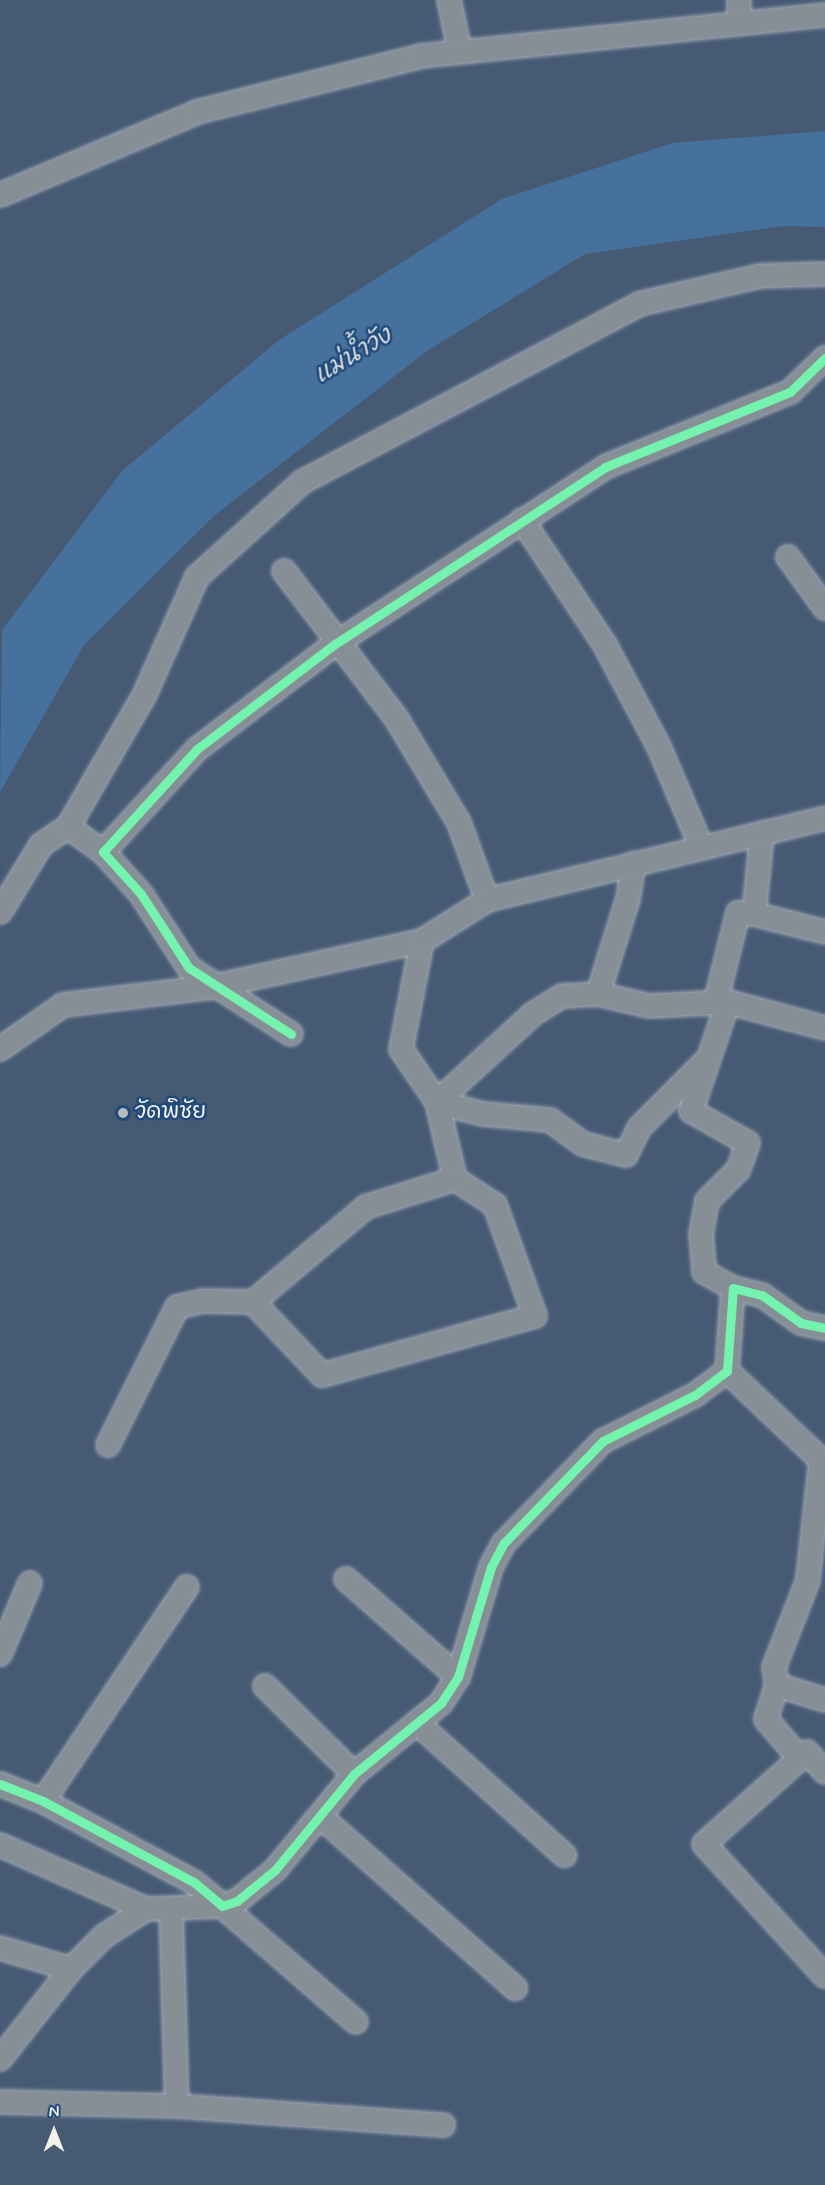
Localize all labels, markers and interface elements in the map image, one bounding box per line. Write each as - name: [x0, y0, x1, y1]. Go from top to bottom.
- water label: แม่น้ำวัง: [309, 322, 397, 390]
- place label: วัดพิชัย: [135, 1100, 206, 1126]
- marker: วัดพิชัย: [116, 1106, 130, 1120]
- north arrow: [24, 2101, 84, 2161]
- text: N: [49, 2102, 59, 2123]

